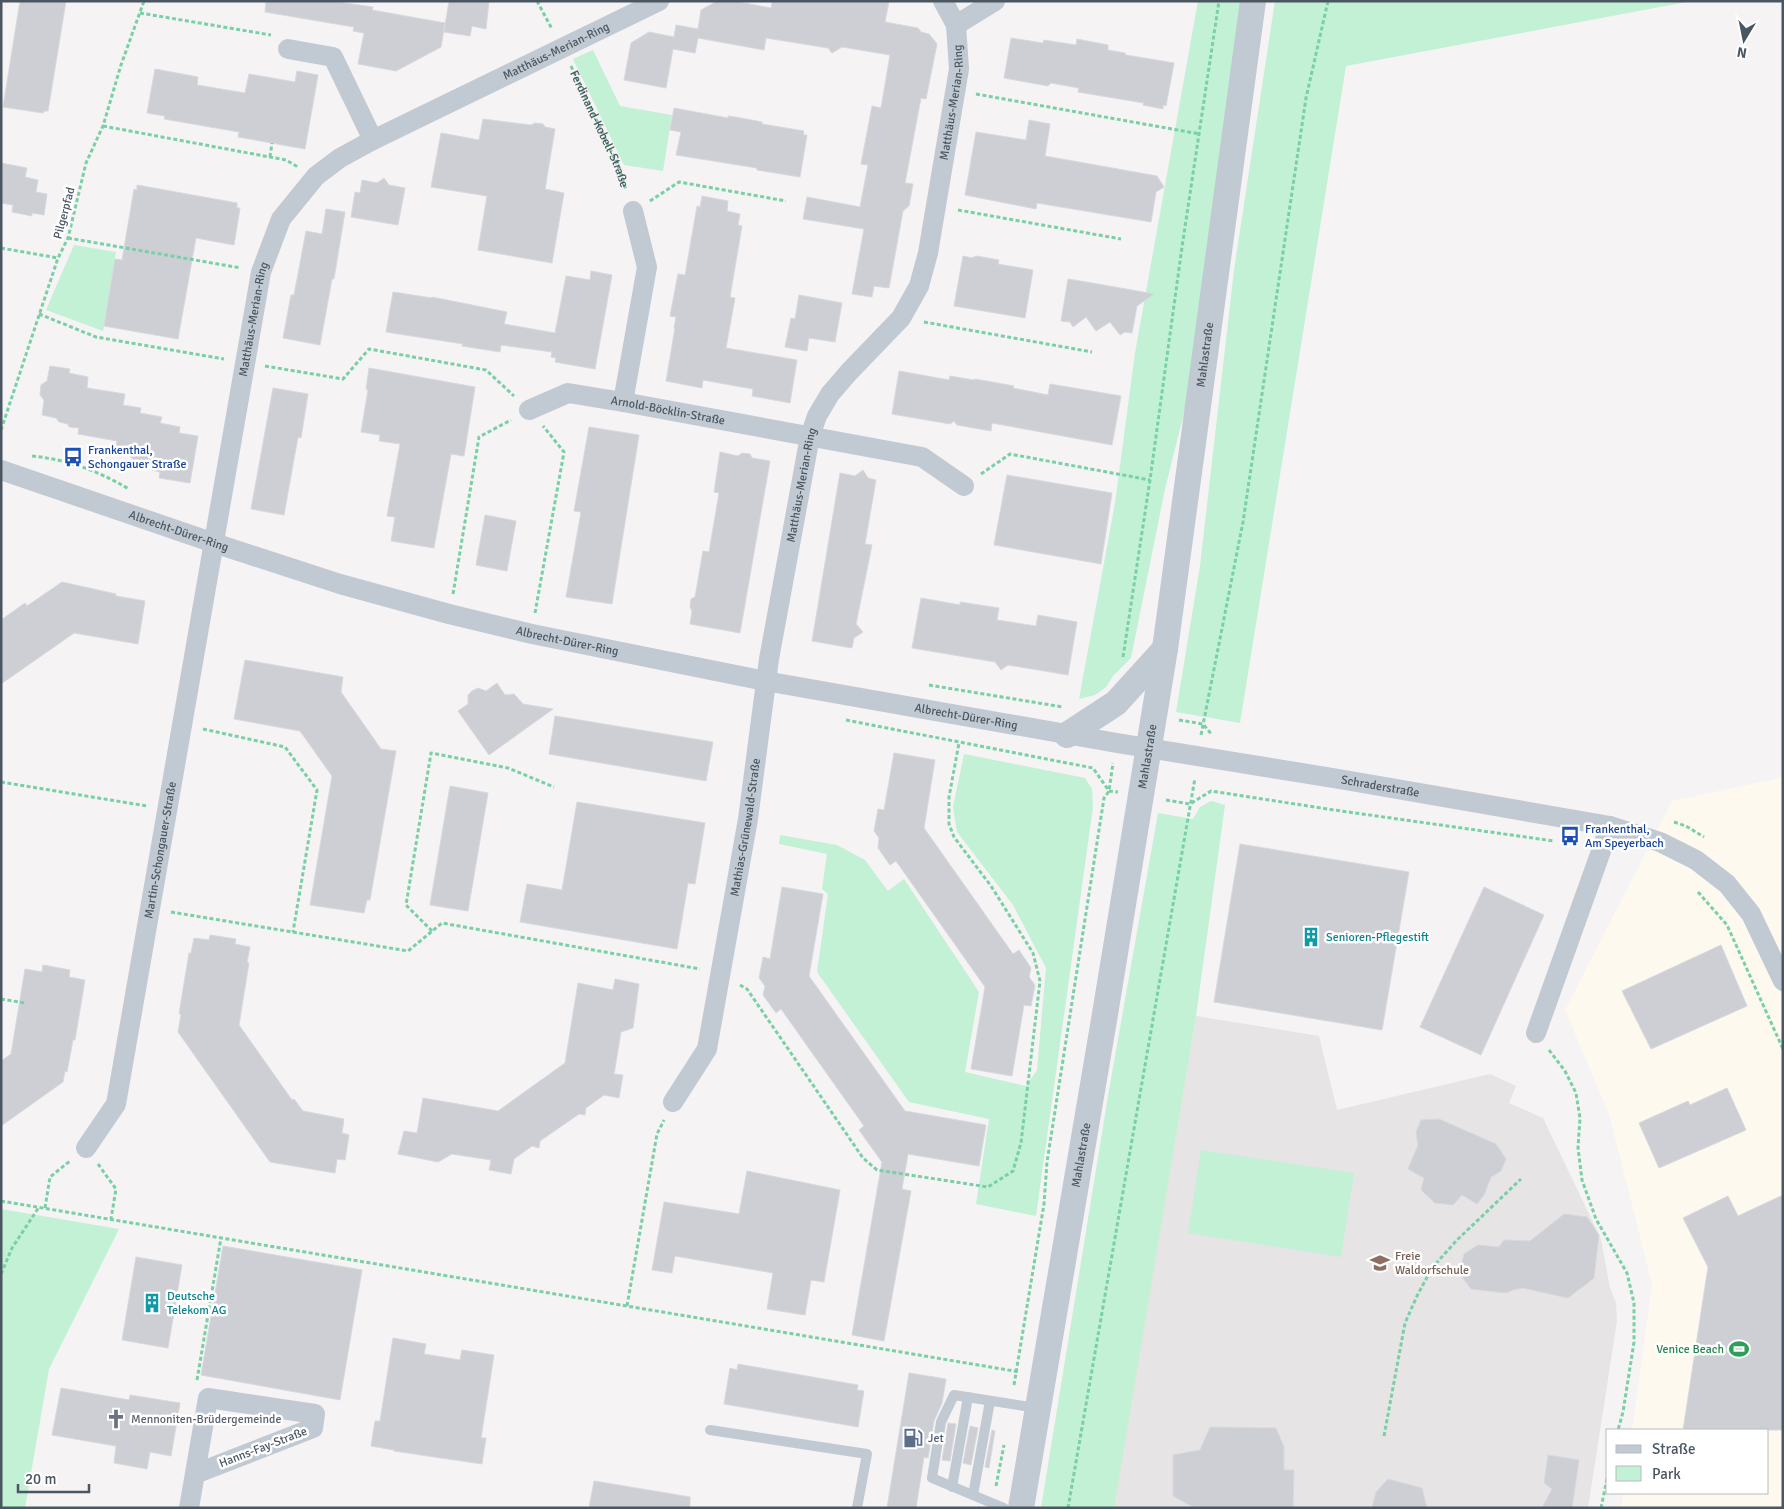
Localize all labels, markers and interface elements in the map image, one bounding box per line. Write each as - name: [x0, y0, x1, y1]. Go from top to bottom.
- north arrow: [1719, 15, 1769, 65]
- street label: Matthäus-Merian-Ring: [501, 19, 612, 84]
- text: N: [1736, 43, 1748, 62]
- street label: Matthäus-Merian-Ring: [937, 44, 967, 161]
- street label: Ferdinand-Kobell-Straße: [566, 68, 632, 189]
- street label: Pilgerpfad: [50, 186, 79, 241]
- street label: Matthäus-Merian-Ring: [236, 260, 272, 378]
- street label: Mahlastraße: [1194, 321, 1217, 388]
- street label: Arnold-Böcklin-Straße: [610, 393, 726, 429]
- street label: Matthäus-Merian-Ring: [784, 426, 820, 544]
- place label: Frankenthal, Schongauer Straße: [88, 443, 186, 472]
- bus stop icon: Frankenthal, Schongauer Straße: [62, 446, 84, 468]
- street label: Albrecht-Dürer-Ring: [127, 507, 231, 555]
- street label: Albrecht-Dürer-Ring: [514, 623, 620, 659]
- street label: Albrecht-Dürer-Ring: [913, 700, 1019, 733]
- street label: Mahlastraße: [1135, 723, 1161, 790]
- street label: Mathias-Grünewald-Straße: [727, 757, 764, 898]
- street label: Schraderstraße: [1340, 772, 1421, 801]
- street label: Martin-Schongauer-Straße: [141, 780, 180, 920]
- place label: Frankenthal, Am Speyerbach: [1585, 822, 1664, 851]
- bus stop icon: Frankenthal, Am Speyerbach: [1559, 825, 1581, 847]
- building icon: Senioren-Pflegestift: [1300, 926, 1322, 948]
- place label: Senioren-Pflegestift: [1326, 930, 1429, 945]
- street label: Mahlastraße: [1069, 1122, 1094, 1189]
- place label: Freie Waldorfschule: [1395, 1249, 1469, 1278]
- school or university icon: Freie Waldorfschule: [1369, 1252, 1391, 1274]
- place label: Deutsche Telekom AG: [167, 1289, 226, 1318]
- building icon: Deutsche Telekom AG: [141, 1292, 163, 1314]
- sports icon: Venice Beach: [1728, 1338, 1750, 1360]
- place label: Venice Beach: [1656, 1342, 1724, 1357]
- church icon: Mennoniten-Brüdergemeinde: [105, 1408, 127, 1430]
- place label: Mennoniten-Brüdergemeinde: [131, 1412, 281, 1427]
- street label: Hanns-Fay-Straße: [217, 1424, 309, 1471]
- fuel station icon: Jet: [902, 1427, 924, 1449]
- legend: [1606, 1429, 1769, 1494]
- place label: Jet: [928, 1431, 944, 1446]
- text: Straße: [1652, 1440, 1696, 1458]
- scale bar: [18, 1462, 89, 1494]
- text: Park: [1652, 1465, 1681, 1483]
- text: 20 m: [25, 1470, 56, 1488]

